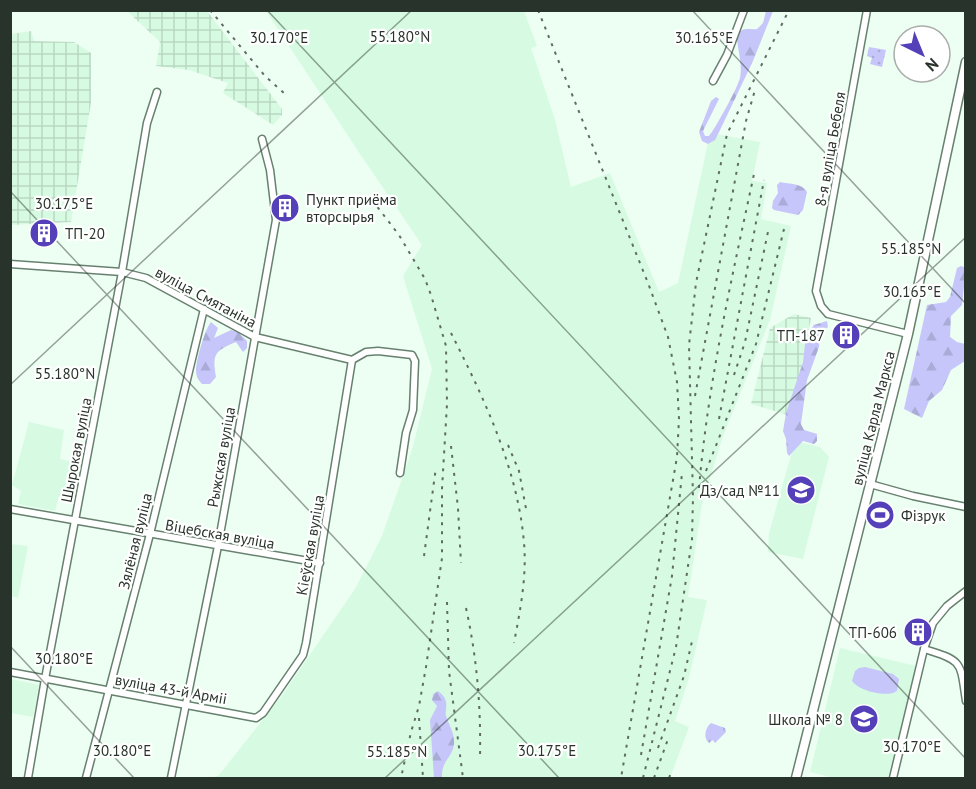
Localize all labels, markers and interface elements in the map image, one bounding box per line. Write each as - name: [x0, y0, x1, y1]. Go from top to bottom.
- north arrow: [892, 24, 952, 84]
- text: 55.180°N: [370, 27, 430, 46]
- text: 30.170°E: [250, 28, 308, 47]
- text: 30.165°E: [675, 28, 733, 47]
- text: N: [922, 54, 943, 76]
- street label: 8-я вуліца Бебеля: [811, 90, 849, 208]
- place label: Пункт приёма вторсырья: [306, 190, 397, 226]
- building icon: Пункт приёма вторсырья: [269, 192, 301, 224]
- text: 30.175°E: [35, 194, 93, 213]
- building icon: ТП-20: [28, 217, 60, 249]
- place label: ТП-20: [65, 224, 105, 243]
- text: 55.185°N: [881, 239, 941, 258]
- street label: вуліца Смятаніна: [152, 262, 260, 332]
- text: 30.165°E: [883, 282, 941, 301]
- building icon: ТП-187: [830, 319, 862, 351]
- place label: ТП-187: [777, 326, 825, 345]
- street label: вуліца Карла Маркса: [847, 349, 899, 487]
- text: 55.180°N: [35, 364, 95, 383]
- street label: Шырокая вуліца: [57, 396, 95, 504]
- street label: Рыжская вуліца: [203, 405, 239, 509]
- school or university icon: Дз/сад №11: [785, 474, 817, 506]
- place label: Дз/сад №11: [700, 481, 780, 500]
- street label: Зялёная вуліца: [114, 491, 156, 591]
- street label: Кіеўская вуліца: [292, 493, 328, 597]
- sports icon: Фізрук: [864, 499, 896, 531]
- place label: Фізрук: [901, 506, 946, 525]
- street label: Віцебская вуліца: [164, 515, 276, 553]
- building icon: ТП-606: [902, 616, 934, 648]
- place label: ТП-606: [849, 623, 897, 642]
- text: 30.180°E: [35, 649, 93, 668]
- street label: вуліца 43-й Арміі: [113, 670, 229, 708]
- school or university icon: Школа № 8: [848, 703, 880, 735]
- place label: Школа № 8: [768, 710, 843, 729]
- text: 30.170°E: [883, 737, 941, 756]
- text: 30.180°E: [93, 741, 151, 760]
- text: 30.175°E: [518, 741, 576, 760]
- text: 55.185°N: [367, 742, 427, 761]

